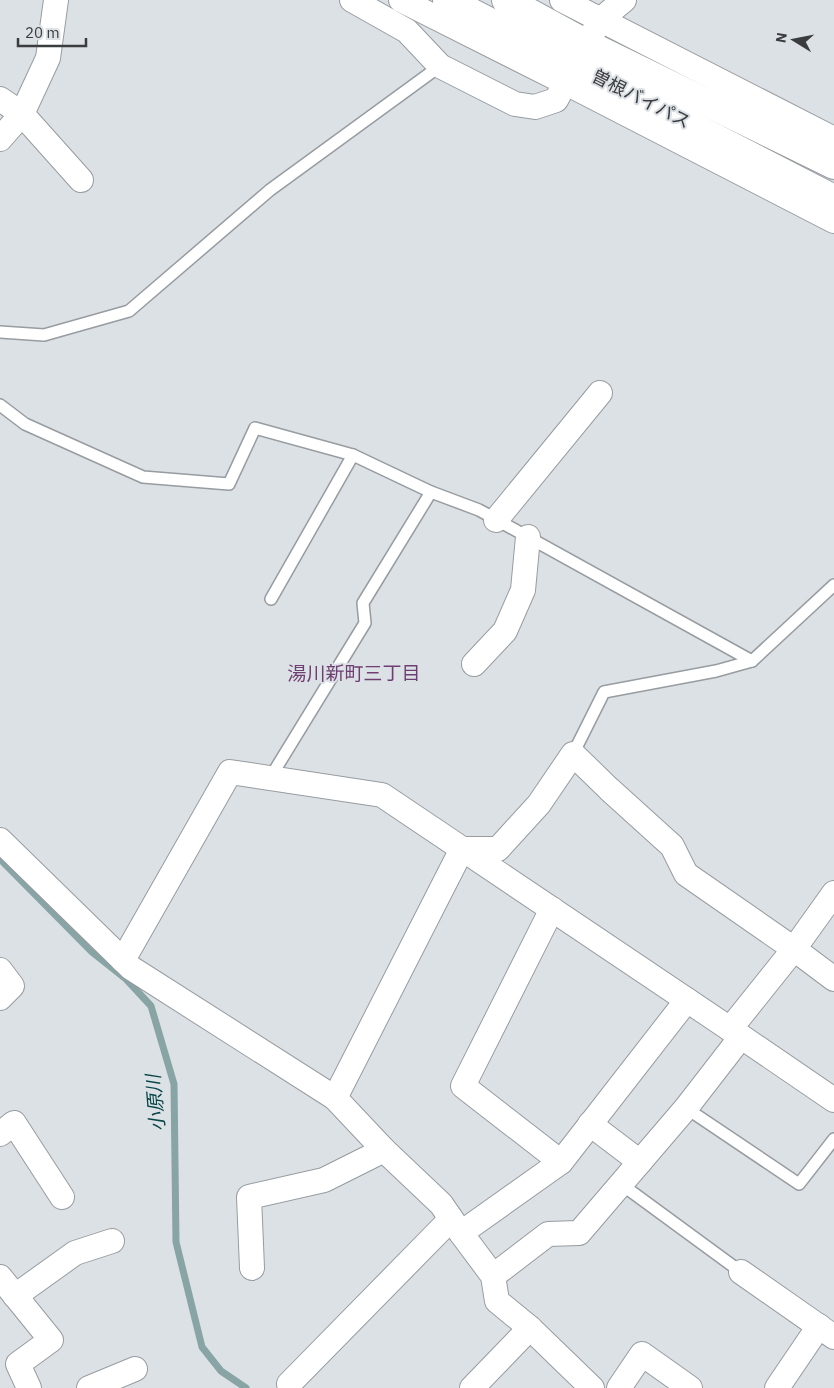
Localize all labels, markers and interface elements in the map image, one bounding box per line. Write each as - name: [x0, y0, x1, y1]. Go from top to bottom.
- scale bar: [18, 15, 85, 47]
- north arrow: [769, 15, 819, 65]
- text: 20 m: [25, 23, 60, 42]
- text: N: [771, 31, 791, 44]
- street label: 曽根バイパス: [588, 64, 694, 133]
- district label: 湯川新町三丁目: [287, 661, 421, 685]
- water label: 小原川: [140, 1072, 169, 1132]

